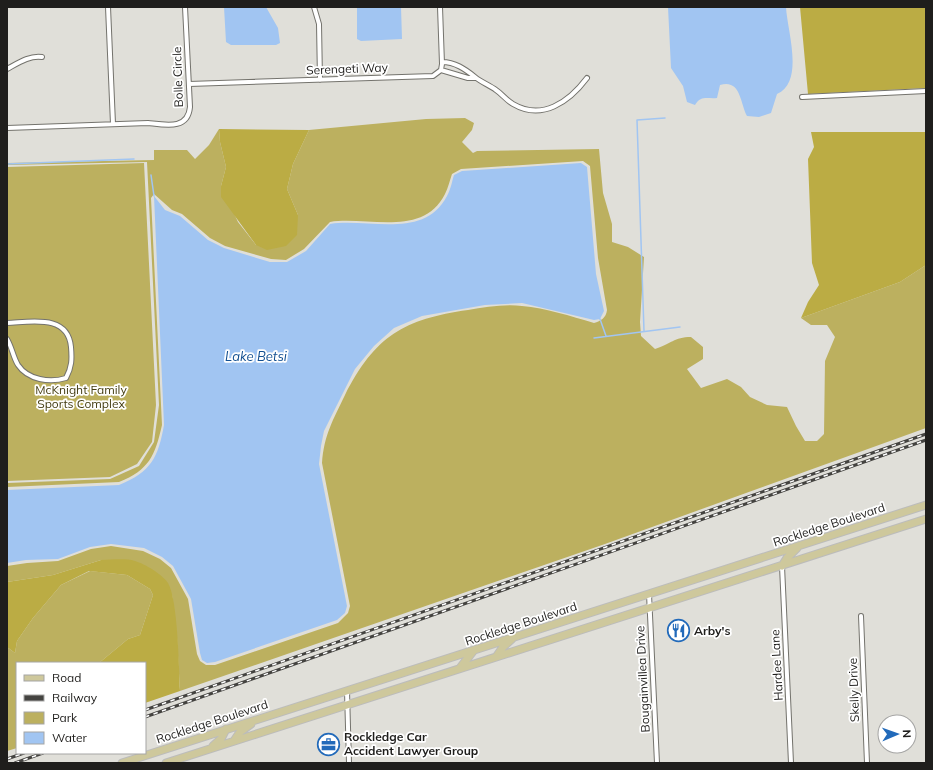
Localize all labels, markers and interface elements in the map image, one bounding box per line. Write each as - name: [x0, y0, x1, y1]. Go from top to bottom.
- street label: Bolle Circle: [169, 46, 186, 108]
- street label: Serengeti Way: [306, 60, 389, 77]
- water label: Lake Betsi: [225, 348, 288, 364]
- park label: McKnight Family Sports Complex: [35, 382, 127, 411]
- street label: Rockledge Boulevard: [771, 499, 887, 550]
- street label: Rockledge Boulevard: [463, 598, 579, 649]
- restaurant icon: Arby's: [666, 618, 692, 644]
- place label: Arby's: [694, 623, 730, 638]
- street label: Bougainvillea Drive: [632, 625, 653, 733]
- street label: Hardee Lane: [767, 629, 786, 701]
- street label: Skelly Drive: [845, 658, 862, 722]
- legend: [16, 662, 146, 754]
- text: Road: [52, 670, 81, 685]
- text: Railway: [52, 690, 98, 705]
- street label: Rockledge Boulevard: [154, 696, 270, 747]
- text: Park: [52, 710, 78, 725]
- north arrow: [877, 714, 917, 754]
- place label: Rockledge Car Accident Lawyer Group: [344, 729, 478, 758]
- text: N: [900, 729, 914, 738]
- text: Water: [52, 730, 88, 745]
- office icon: Rockledge Car Accident Lawyer Group: [316, 731, 342, 757]

